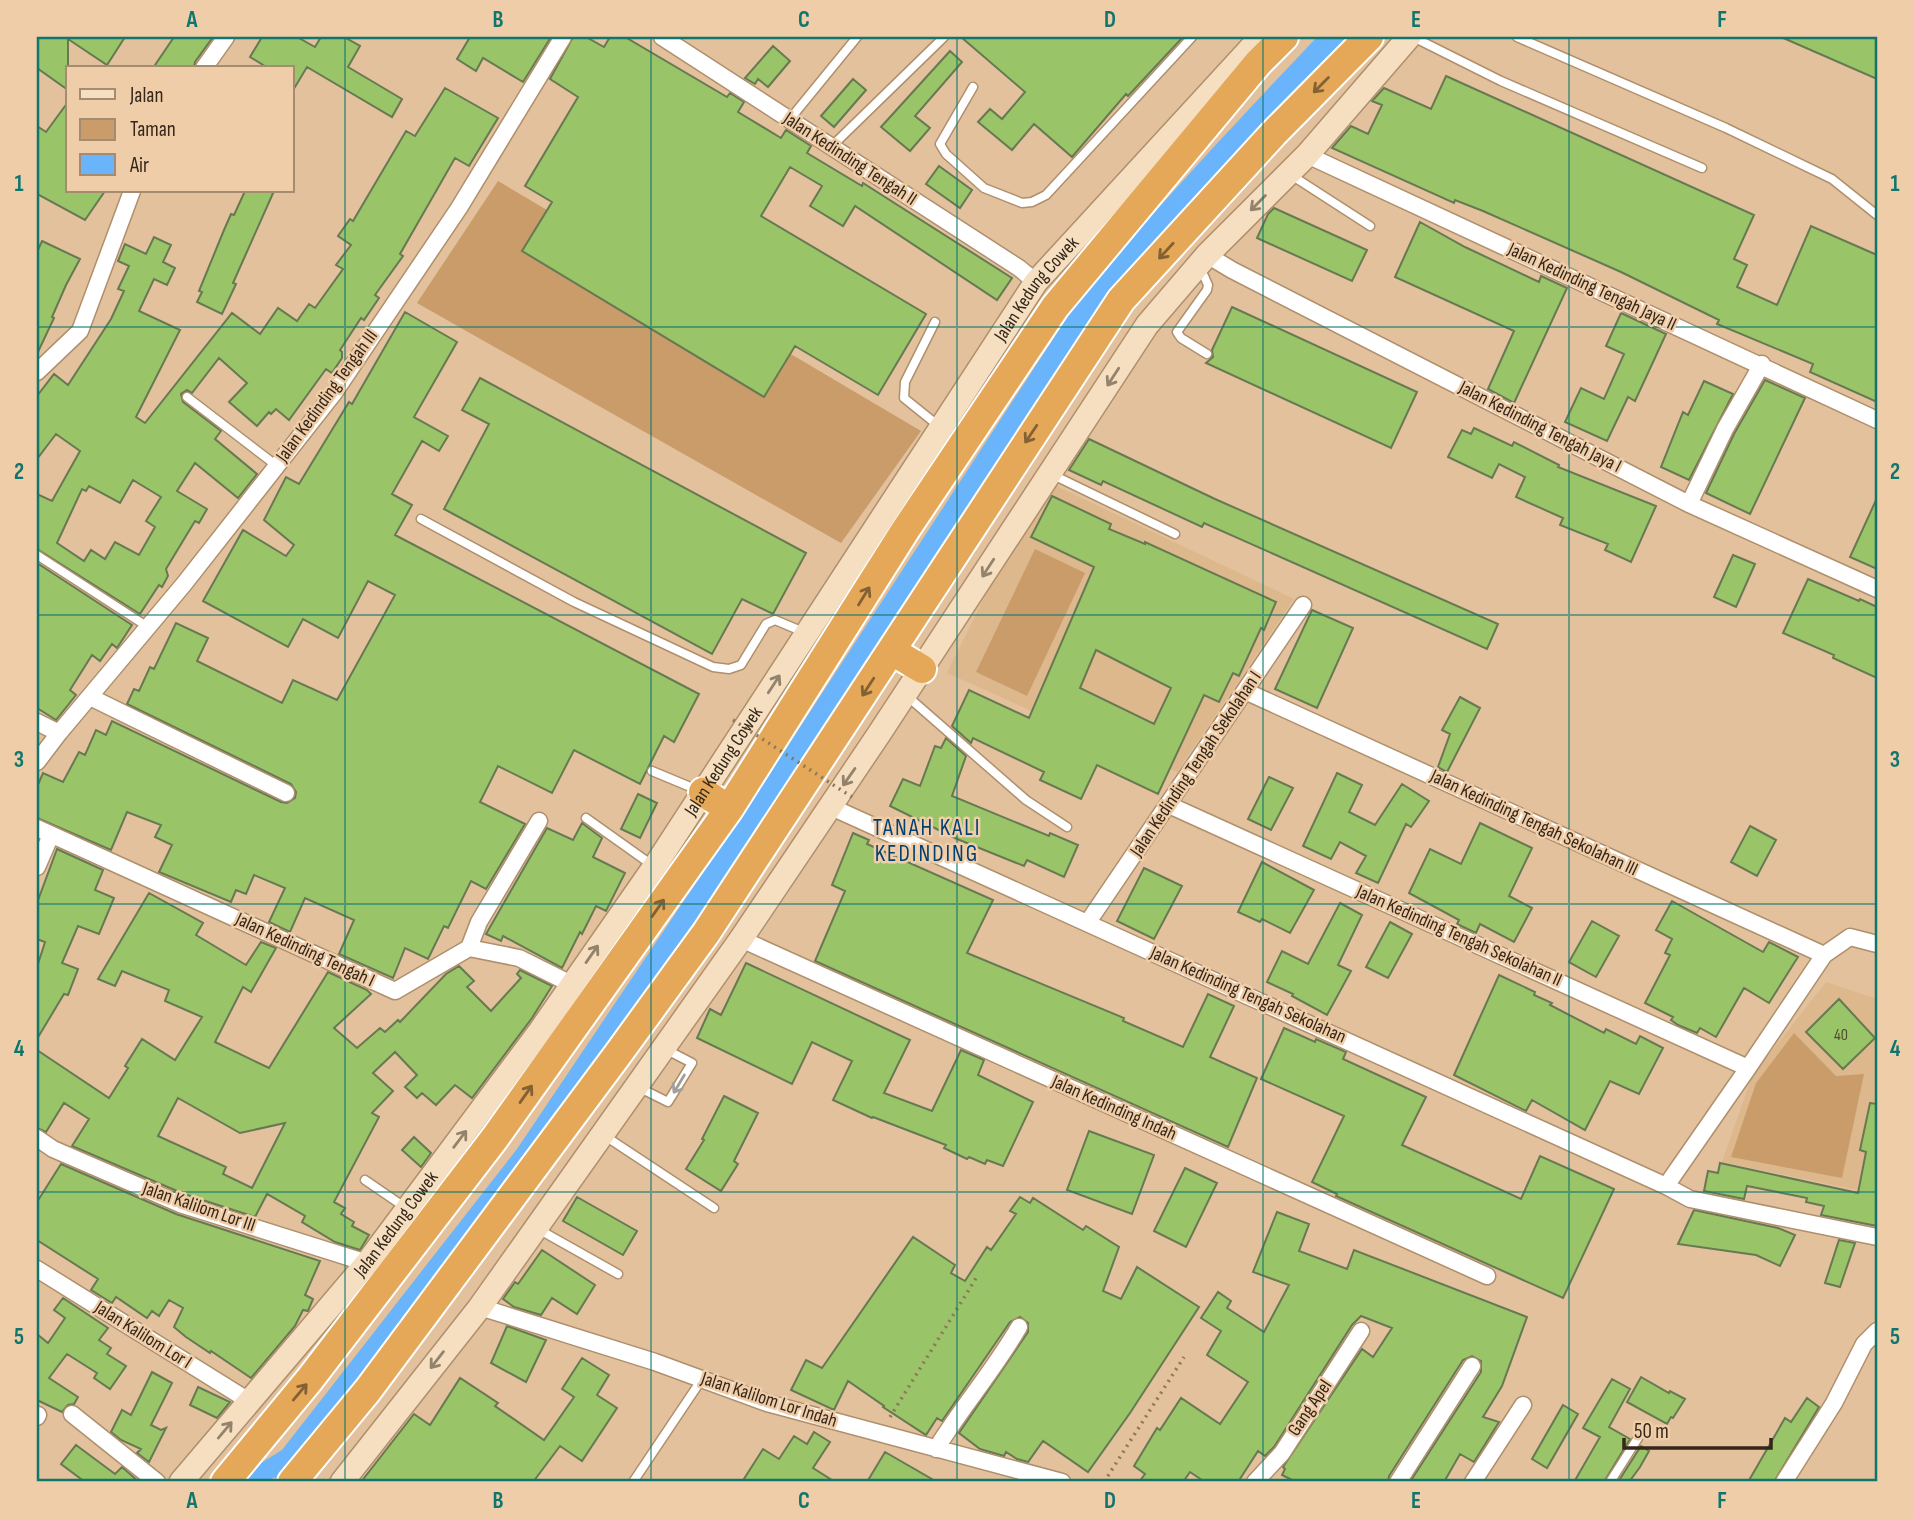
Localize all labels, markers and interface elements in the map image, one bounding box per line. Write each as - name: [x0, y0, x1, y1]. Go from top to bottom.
- text: A: [186, 6, 199, 34]
- text: B: [493, 6, 504, 34]
- text: C: [798, 6, 810, 34]
- text: D: [1104, 6, 1116, 34]
- text: E: [1411, 6, 1421, 34]
- text: F: [1717, 6, 1727, 34]
- legend: [66, 66, 294, 192]
- one-way arrow: [1313, 77, 1330, 94]
- text: Jalan: [129, 83, 163, 108]
- street label: Jalan Kedinding Tengah II: [778, 107, 921, 211]
- text: Taman: [130, 117, 176, 142]
- text: Air: [129, 153, 149, 178]
- text: 1: [14, 170, 24, 198]
- text: 1: [1890, 170, 1900, 198]
- one-way arrow: [1250, 195, 1267, 212]
- street label: Jalan Kedung Cowek: [989, 231, 1084, 346]
- street label: Jalan Kedinding Tengah Jaya II: [1503, 237, 1680, 336]
- one-way arrow: [1157, 242, 1174, 259]
- street label: Jalan Kedinding Tengah III: [271, 325, 383, 468]
- one-way arrow: [1105, 367, 1120, 386]
- street label: Jalan Kedinding Tengah Jaya I: [1454, 376, 1625, 478]
- one-way arrow: [1024, 424, 1038, 443]
- text: 2: [14, 458, 24, 486]
- text: 2: [1890, 458, 1900, 486]
- one-way arrow: [981, 557, 995, 577]
- one-way arrow: [857, 586, 871, 606]
- street label: Jalan Kedinding Tengah Sekolahan I: [1125, 667, 1267, 862]
- one-way arrow: [767, 674, 781, 694]
- one-way arrow: [861, 677, 876, 696]
- street label: Jalan Kedung Cowek: [679, 701, 768, 821]
- text: 3: [14, 746, 24, 774]
- text: 3: [1890, 746, 1900, 774]
- street label: Jalan Kedinding Tengah Sekolahan III: [1426, 764, 1641, 881]
- one-way arrow: [842, 767, 856, 786]
- district label: TANAH KALI KEDINDING: [873, 814, 981, 868]
- street label: Jalan Kedinding Tengah Sekolahan II: [1352, 880, 1565, 992]
- one-way arrow: [651, 899, 665, 918]
- street label: Jalan Kedinding Tengah I: [231, 907, 378, 992]
- street label: Jalan Kedinding Tengah Sekolahan: [1146, 941, 1349, 1049]
- one-way arrow: [585, 945, 600, 964]
- house number: 40: [1834, 1026, 1848, 1045]
- text: 4: [14, 1035, 25, 1063]
- text: 4: [1890, 1035, 1901, 1063]
- street label: Jalan Kedinding Indah: [1047, 1070, 1180, 1146]
- one-way arrow: [672, 1073, 686, 1093]
- one-way arrow: [519, 1085, 533, 1104]
- one-way arrow: [452, 1129, 467, 1148]
- street label: Jalan Kedung Cowek: [348, 1166, 443, 1282]
- street label: Jalan Kalilom Lor III: [139, 1177, 258, 1237]
- street label: Jalan Kalilom Lor I: [89, 1296, 196, 1374]
- text: 5: [14, 1323, 24, 1351]
- text: 5: [1890, 1323, 1900, 1351]
- one-way arrow: [430, 1351, 445, 1369]
- street label: Jalan Kalilom Lor Indah: [697, 1367, 840, 1433]
- street label: Gang Apel: [1283, 1375, 1337, 1441]
- one-way arrow: [292, 1383, 308, 1401]
- scale bar: [1624, 1407, 1770, 1451]
- text: 50 m: [1634, 1419, 1669, 1444]
- one-way arrow: [217, 1421, 233, 1439]
- text: A: [186, 1487, 199, 1515]
- text: B: [493, 1487, 504, 1515]
- text: C: [798, 1487, 810, 1515]
- text: D: [1104, 1487, 1116, 1515]
- text: E: [1411, 1487, 1421, 1515]
- text: F: [1717, 1487, 1727, 1515]

